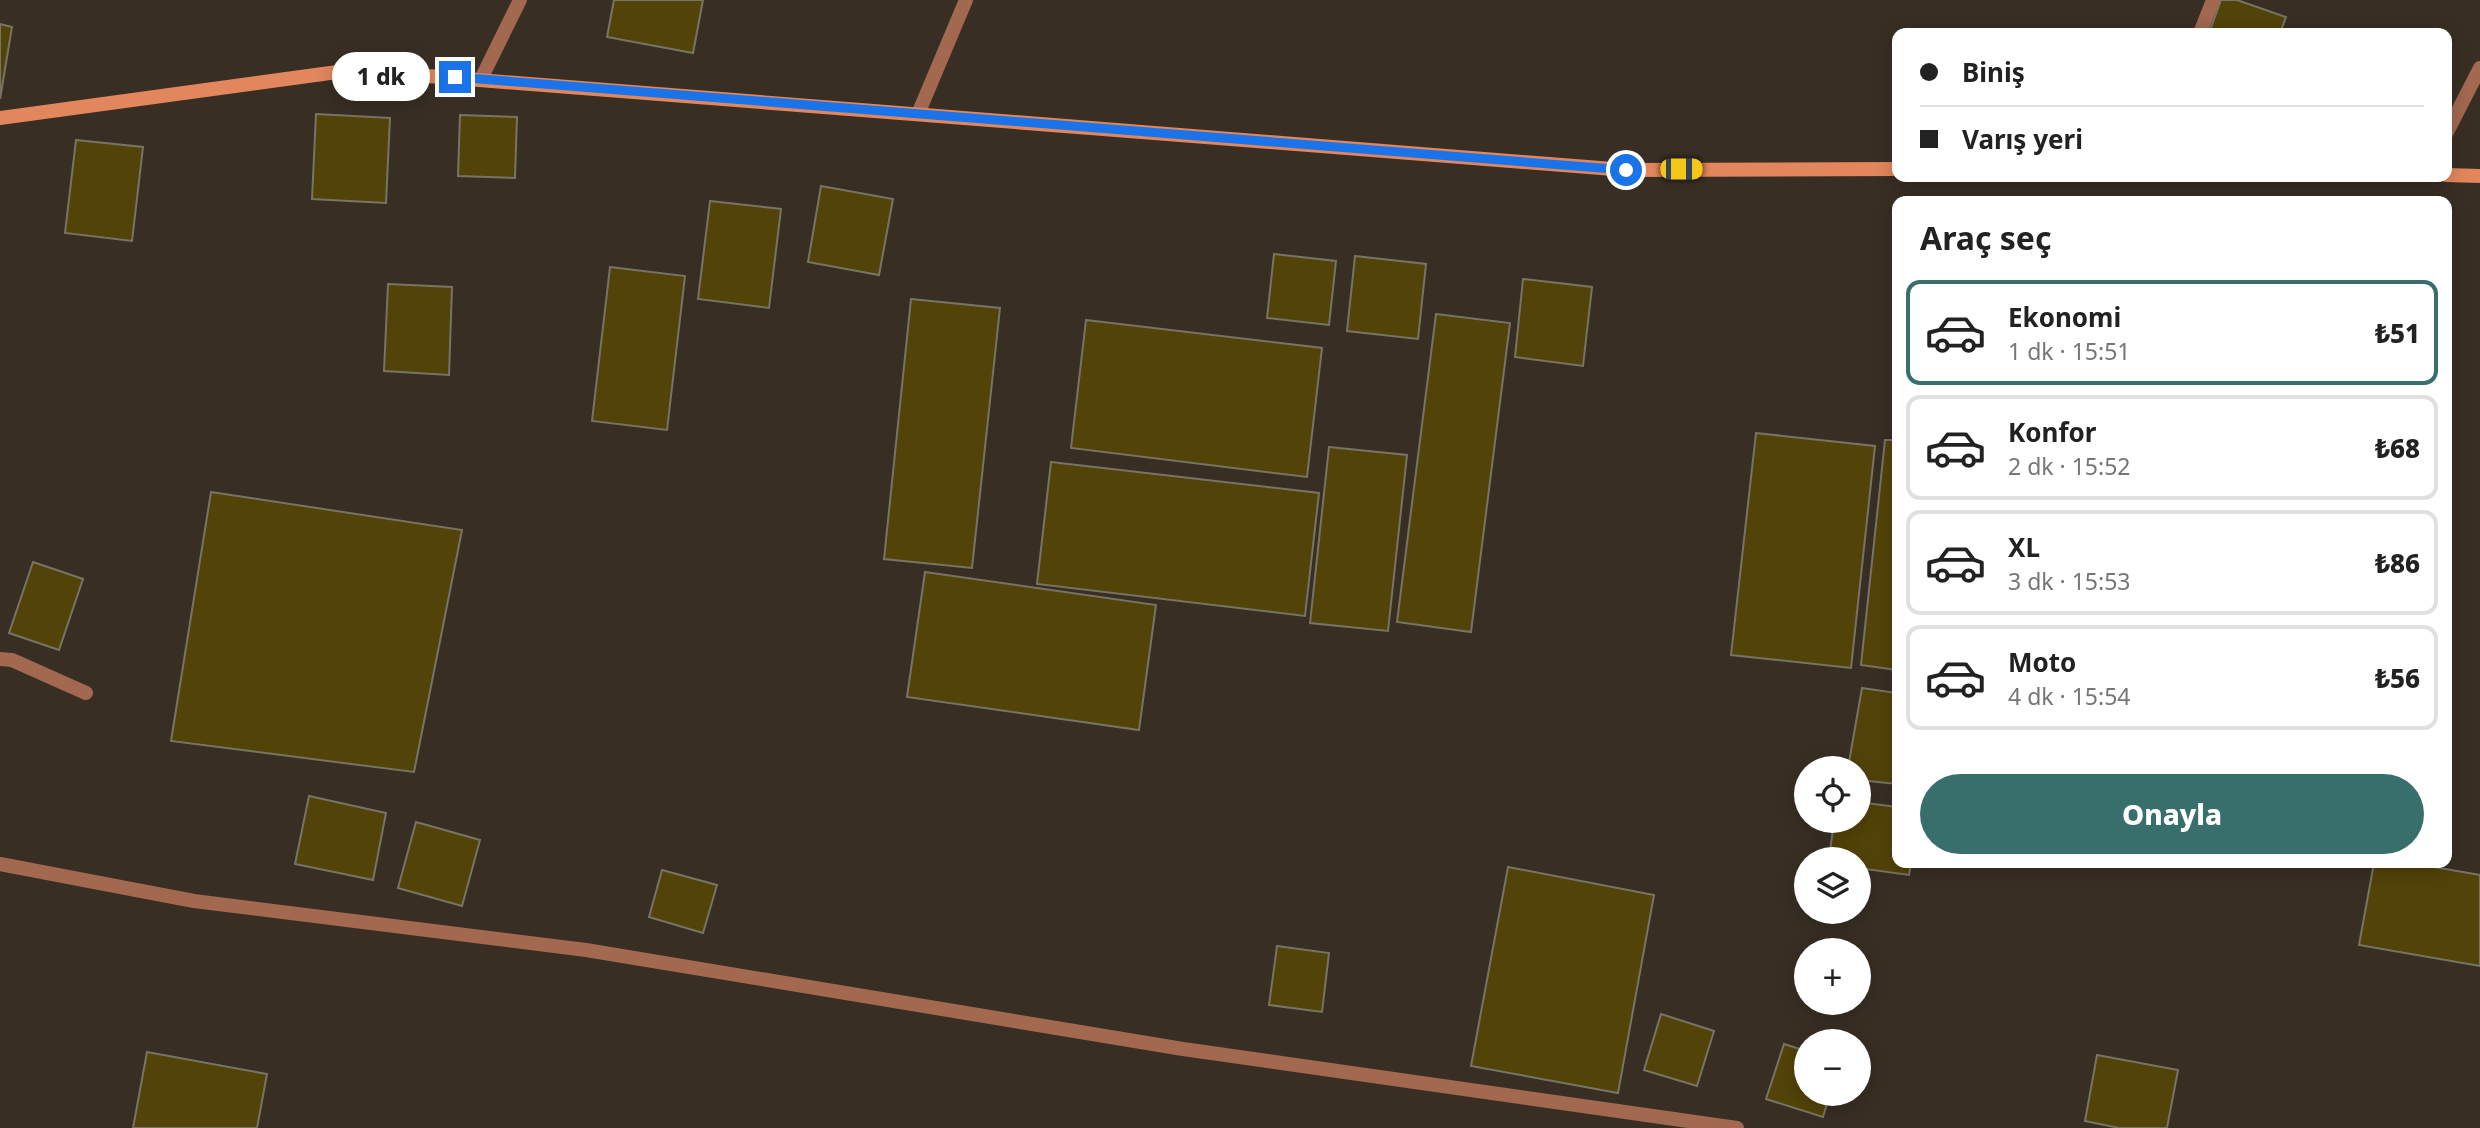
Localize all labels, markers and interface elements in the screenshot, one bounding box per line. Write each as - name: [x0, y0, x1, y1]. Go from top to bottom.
- callout: 1 dk: [332, 52, 430, 102]
- text: Biniş: [1962, 54, 2025, 90]
- text: 1 dk: [357, 60, 405, 92]
- route end: [439, 61, 471, 93]
- text: Varış yeri: [1962, 121, 2083, 157]
- route start: [1610, 154, 1642, 186]
- car: [1661, 159, 1703, 180]
- text: Araç seç: [1920, 216, 2052, 259]
- text: Ekonomi: [2008, 299, 2121, 335]
- icon: car: [1924, 301, 1987, 364]
- text: ₺51: [2375, 315, 2420, 351]
- text: 1 dk · 15:51: [2008, 335, 2130, 367]
- text: Konfor: [2008, 414, 2096, 450]
- icon: car: [1924, 416, 1987, 479]
- text: ₺68: [2375, 430, 2420, 466]
- text: 2 dk · 15:52: [2008, 450, 2130, 482]
- text: XL: [2008, 529, 2040, 565]
- icon: car: [1924, 531, 1987, 594]
- text: ₺86: [2375, 545, 2420, 581]
- text: 3 dk · 15:53: [2008, 565, 2130, 597]
- text: Moto: [2008, 644, 2076, 680]
- icon: car: [1924, 646, 1987, 709]
- text: ₺56: [2375, 660, 2420, 696]
- text: 4 dk · 15:54: [2008, 680, 2130, 712]
- map controls: [1794, 756, 1871, 1106]
- button: locate: [1794, 756, 1871, 833]
- button: Onayla: [1920, 774, 2424, 854]
- button: layers: [1794, 847, 1871, 924]
- button: +: [1794, 938, 1871, 1015]
- button: −: [1794, 1029, 1871, 1106]

